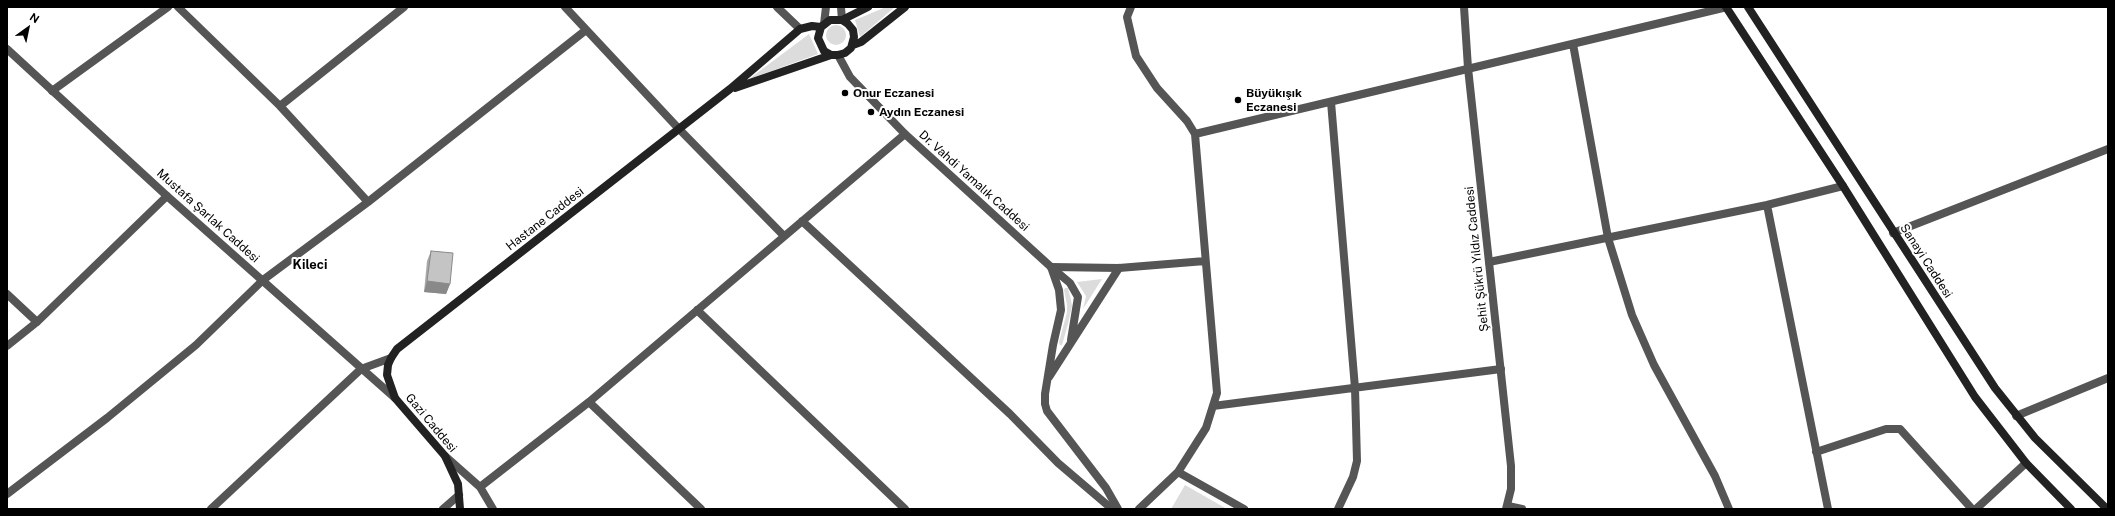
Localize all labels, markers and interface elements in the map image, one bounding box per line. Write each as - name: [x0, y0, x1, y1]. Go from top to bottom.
- north arrow: [8, 8, 48, 48]
- text: N: [28, 11, 41, 25]
- place label: Onur Eczanesi: [853, 86, 934, 100]
- place label: Büyükışık Eczanesi: [1246, 86, 1302, 114]
- marker: Onur Eczanesi: [840, 88, 850, 98]
- marker: Büyükışık Eczanesi: [1233, 95, 1243, 105]
- place label: Aydın Eczanesi: [879, 105, 964, 119]
- marker: Aydın Eczanesi: [866, 107, 876, 117]
- street label: Dr. Vahdi Yamalık Caddesi: [916, 128, 1032, 234]
- street label: Mustafa Şarlak Caddesi: [154, 166, 262, 266]
- street label: Hastane Caddesi: [503, 184, 587, 254]
- street label: Şehit Şükrü Yıldız Caddesi: [1462, 186, 1492, 332]
- street label: Sanayi Caddesi: [1897, 221, 1955, 301]
- district label: Kileci: [293, 257, 327, 273]
- street label: Gazi Caddesi: [402, 391, 460, 455]

